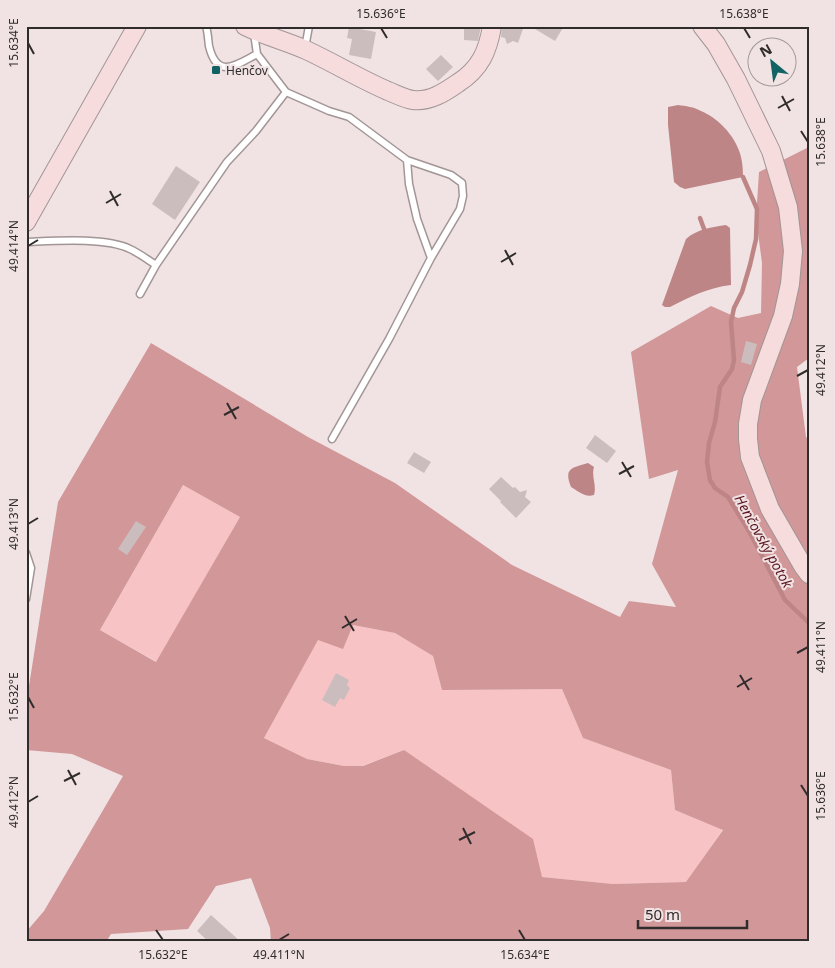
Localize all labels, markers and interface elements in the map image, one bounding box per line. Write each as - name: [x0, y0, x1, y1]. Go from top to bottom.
- text: 15.636°E: [356, 5, 406, 22]
- text: 15.638°E: [719, 5, 769, 22]
- text: 15.634°E: [5, 18, 22, 68]
- north arrow: [748, 38, 798, 88]
- text: N: [756, 39, 775, 61]
- place label: Henčov: [226, 62, 269, 79]
- marker: Henčov: [210, 64, 222, 76]
- text: 15.638°E: [812, 117, 829, 167]
- text: 49.414°N: [5, 220, 22, 272]
- text: 49.412°N: [812, 344, 829, 396]
- water label: Henčovský potok: [731, 491, 798, 592]
- text: 49.413°N: [5, 498, 22, 550]
- text: 49.411°N: [812, 621, 829, 673]
- text: 15.632°E: [5, 672, 22, 722]
- text: 15.636°E: [812, 771, 829, 821]
- text: 49.412°N: [5, 776, 22, 828]
- scale bar: [638, 898, 746, 930]
- text: 50 m: [645, 904, 680, 924]
- text: 15.632°E: [138, 946, 188, 963]
- text: 49.411°N: [253, 946, 305, 963]
- text: 15.634°E: [500, 946, 550, 963]

